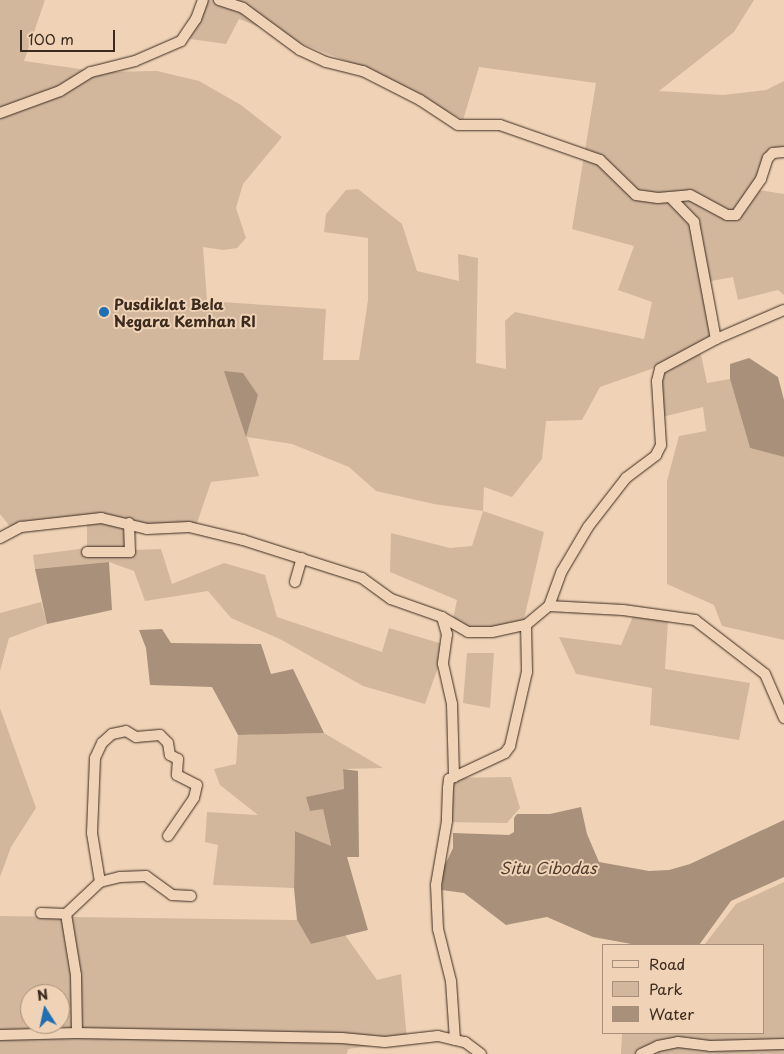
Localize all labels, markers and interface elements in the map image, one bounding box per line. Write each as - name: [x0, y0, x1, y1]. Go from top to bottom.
- scale bar: [22, 20, 118, 52]
- text: 100 m: [28, 27, 74, 50]
- place label: Pusdiklat Bela Negara Kemhan RI: [114, 294, 257, 329]
- marker: Pusdiklat Bela Negara Kemhan RI: [98, 306, 110, 318]
- water label: Situ Cibodas: [499, 857, 597, 877]
- legend: [602, 944, 764, 1034]
- text: Road: [649, 952, 685, 975]
- text: Park: [649, 977, 683, 1000]
- text: N: [35, 983, 50, 1006]
- north arrow: [20, 984, 70, 1034]
- text: Water: [649, 1002, 694, 1025]

